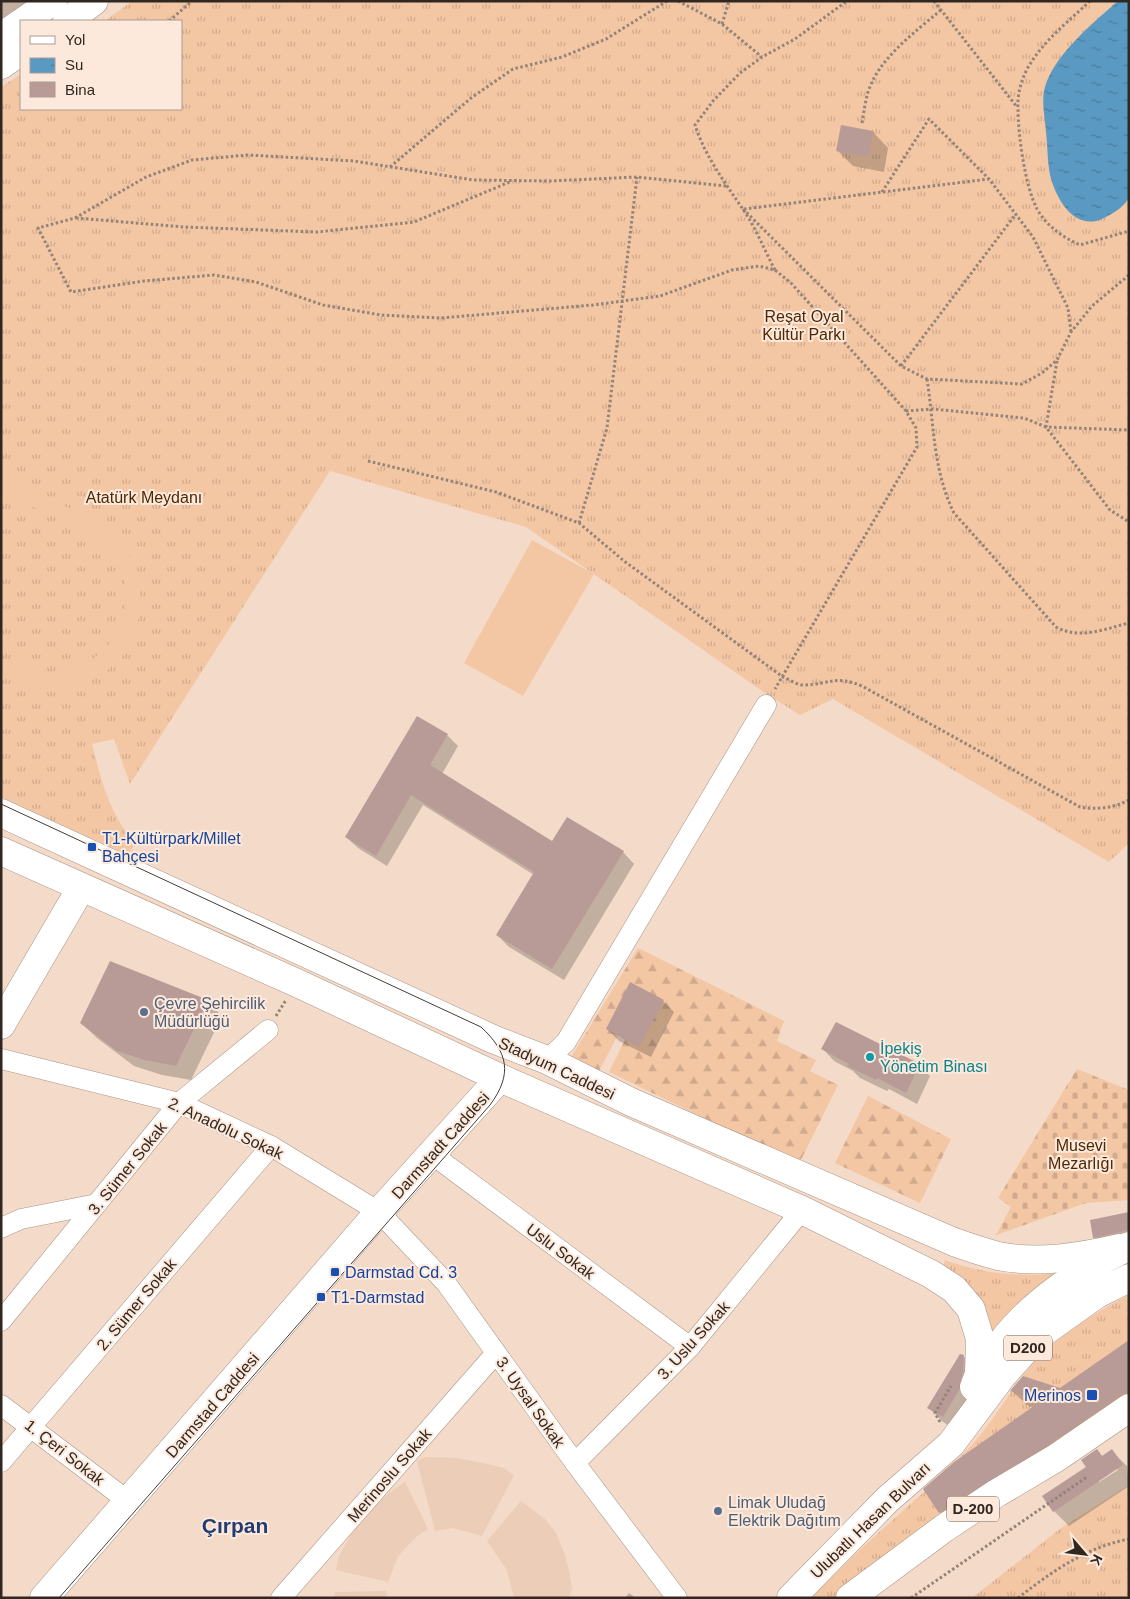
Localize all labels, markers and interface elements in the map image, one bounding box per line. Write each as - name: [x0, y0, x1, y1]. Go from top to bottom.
- legend: [20, 20, 182, 110]
- text: Yol: [65, 31, 85, 48]
- text: Su: [65, 56, 83, 73]
- text: Bina: [65, 81, 96, 98]
- park label: Reşat Oyal Kültür Parkı: [762, 308, 846, 343]
- park label: Atatürk Meydanı: [86, 489, 202, 506]
- place label: T1-Kültürpark/Millet Bahçesi: [102, 830, 241, 865]
- marker: T1-Kültürpark/Millet Bahçesi: [86, 841, 98, 853]
- place label: Çevre Şehircilik Müdürlüğü: [154, 995, 266, 1030]
- marker: Çevre Şehircilik Müdürlüğü: [138, 1006, 150, 1018]
- street label: Stadyum Caddesi: [496, 1034, 618, 1103]
- place label: İpekiş Yönetim Binası: [880, 1039, 988, 1075]
- marker: İpekiş Yönetim Binası: [864, 1051, 876, 1063]
- street label: Darmstadt Caddesi: [388, 1089, 493, 1202]
- street label: 2. Anadolu Sokak: [166, 1094, 287, 1163]
- street label: 3. Sümer Sokak: [85, 1118, 170, 1218]
- park label: Musevi Mezarlığı: [1048, 1137, 1114, 1172]
- street label: Uslu Sokak: [523, 1220, 599, 1283]
- street label: 2. Sümer Sokak: [93, 1254, 180, 1353]
- place label: Darmstad Cd. 3: [345, 1264, 457, 1281]
- marker: Darmstad Cd. 3: [329, 1266, 341, 1278]
- place label: T1-Darmstad: [331, 1289, 424, 1306]
- marker: T1-Darmstad: [315, 1291, 327, 1303]
- street label: 3. Uslu Sokak: [654, 1297, 733, 1383]
- road number: D200: [1004, 1336, 1052, 1360]
- street label: Darmstad Caddesi: [162, 1350, 262, 1461]
- street label: 3. Uysal Sokak: [493, 1354, 569, 1452]
- place label: Merinos: [1024, 1387, 1081, 1404]
- marker: Merinos: [1085, 1388, 1099, 1402]
- street label: 1. Çeri Sokak: [22, 1416, 109, 1489]
- street label: Merinoslu Sokak: [344, 1424, 435, 1526]
- street label: Ulubatlı Hasan Bulvarı: [807, 1459, 934, 1582]
- place label: Limak Uludağ Elektrik Dağıtım: [728, 1494, 841, 1529]
- road number: D-200: [947, 1496, 999, 1522]
- marker: Limak Uludağ Elektrik Dağıtım: [712, 1505, 724, 1517]
- district label: Çırpan: [202, 1514, 268, 1537]
- north arrow: [1060, 1529, 1110, 1579]
- text: K: [1087, 1552, 1106, 1568]

